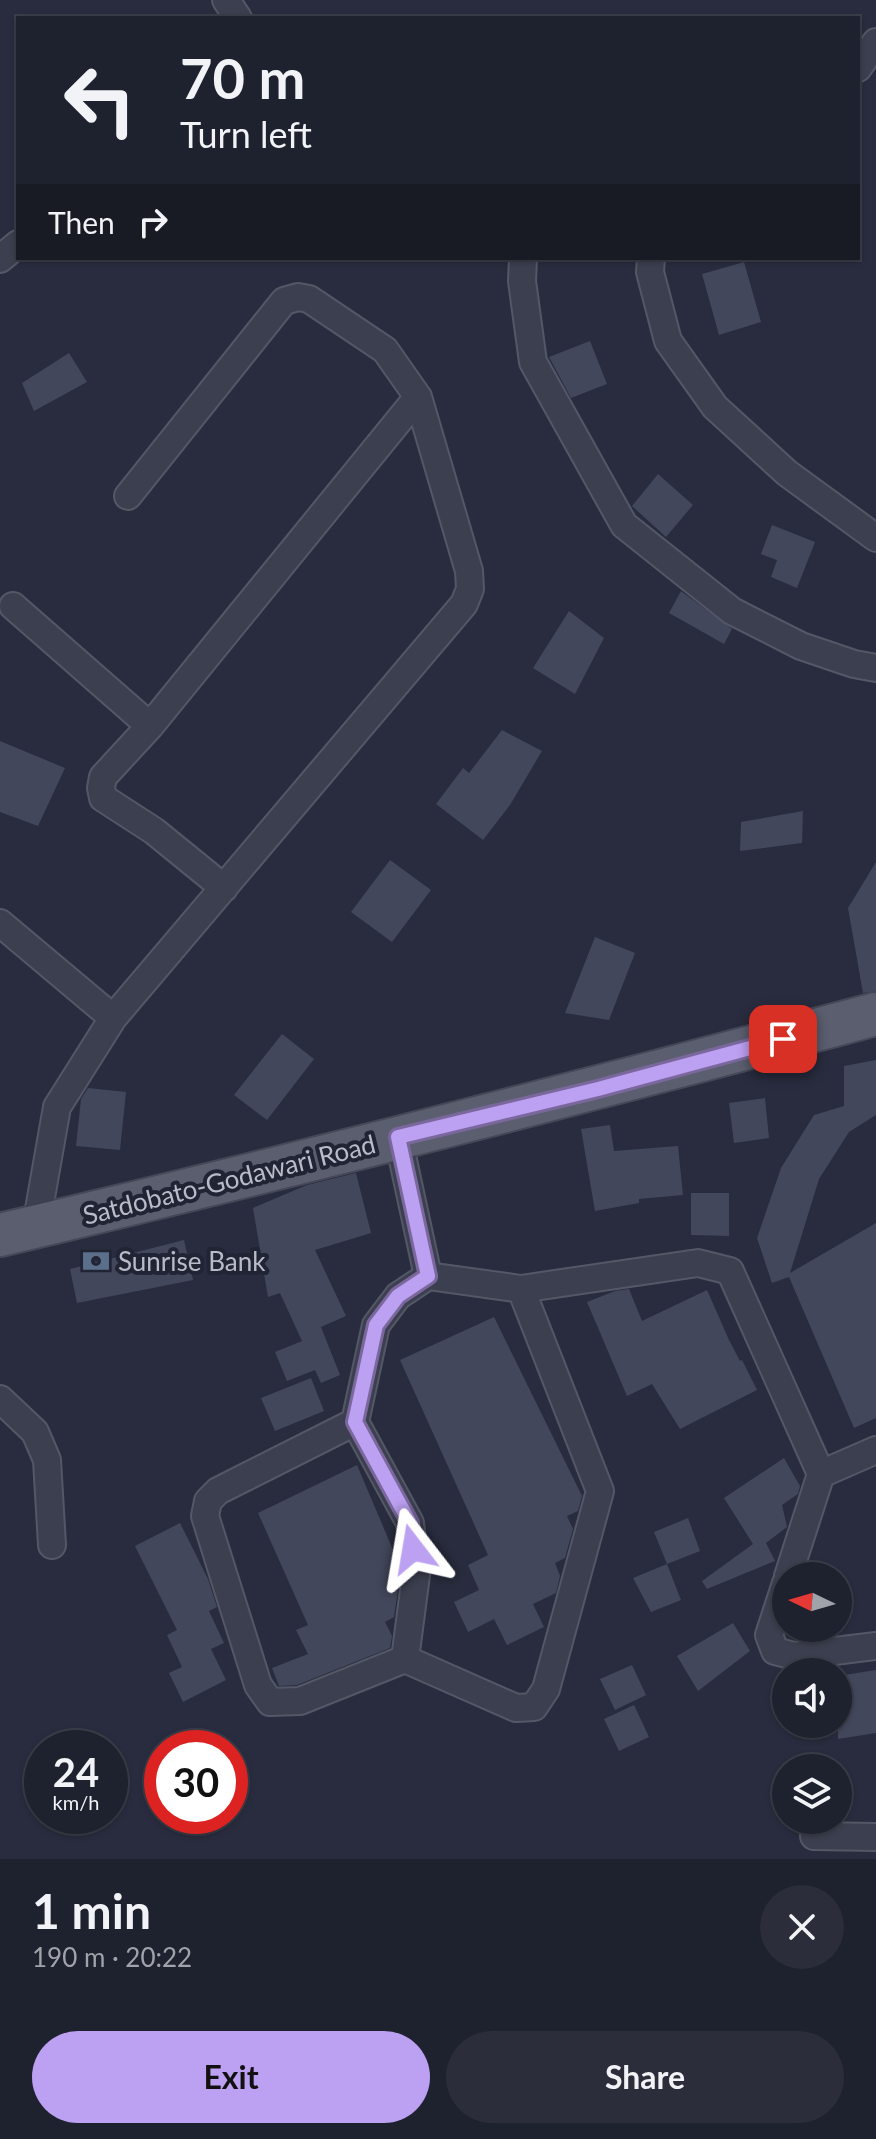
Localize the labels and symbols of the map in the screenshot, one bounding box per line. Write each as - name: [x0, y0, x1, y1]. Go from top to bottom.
- pin: [749, 1005, 817, 1073]
- street label: Satdobato-Godawari Road: [79, 1127, 379, 1231]
- place label: Sunrise Bank: [118, 1245, 266, 1277]
- bank icon: Sunrise Bank: [81, 1246, 111, 1276]
- position arrow: [371, 1507, 455, 1591]
- north arrow: [772, 1562, 852, 1642]
- speed limit sign: 30: [144, 1730, 248, 1834]

